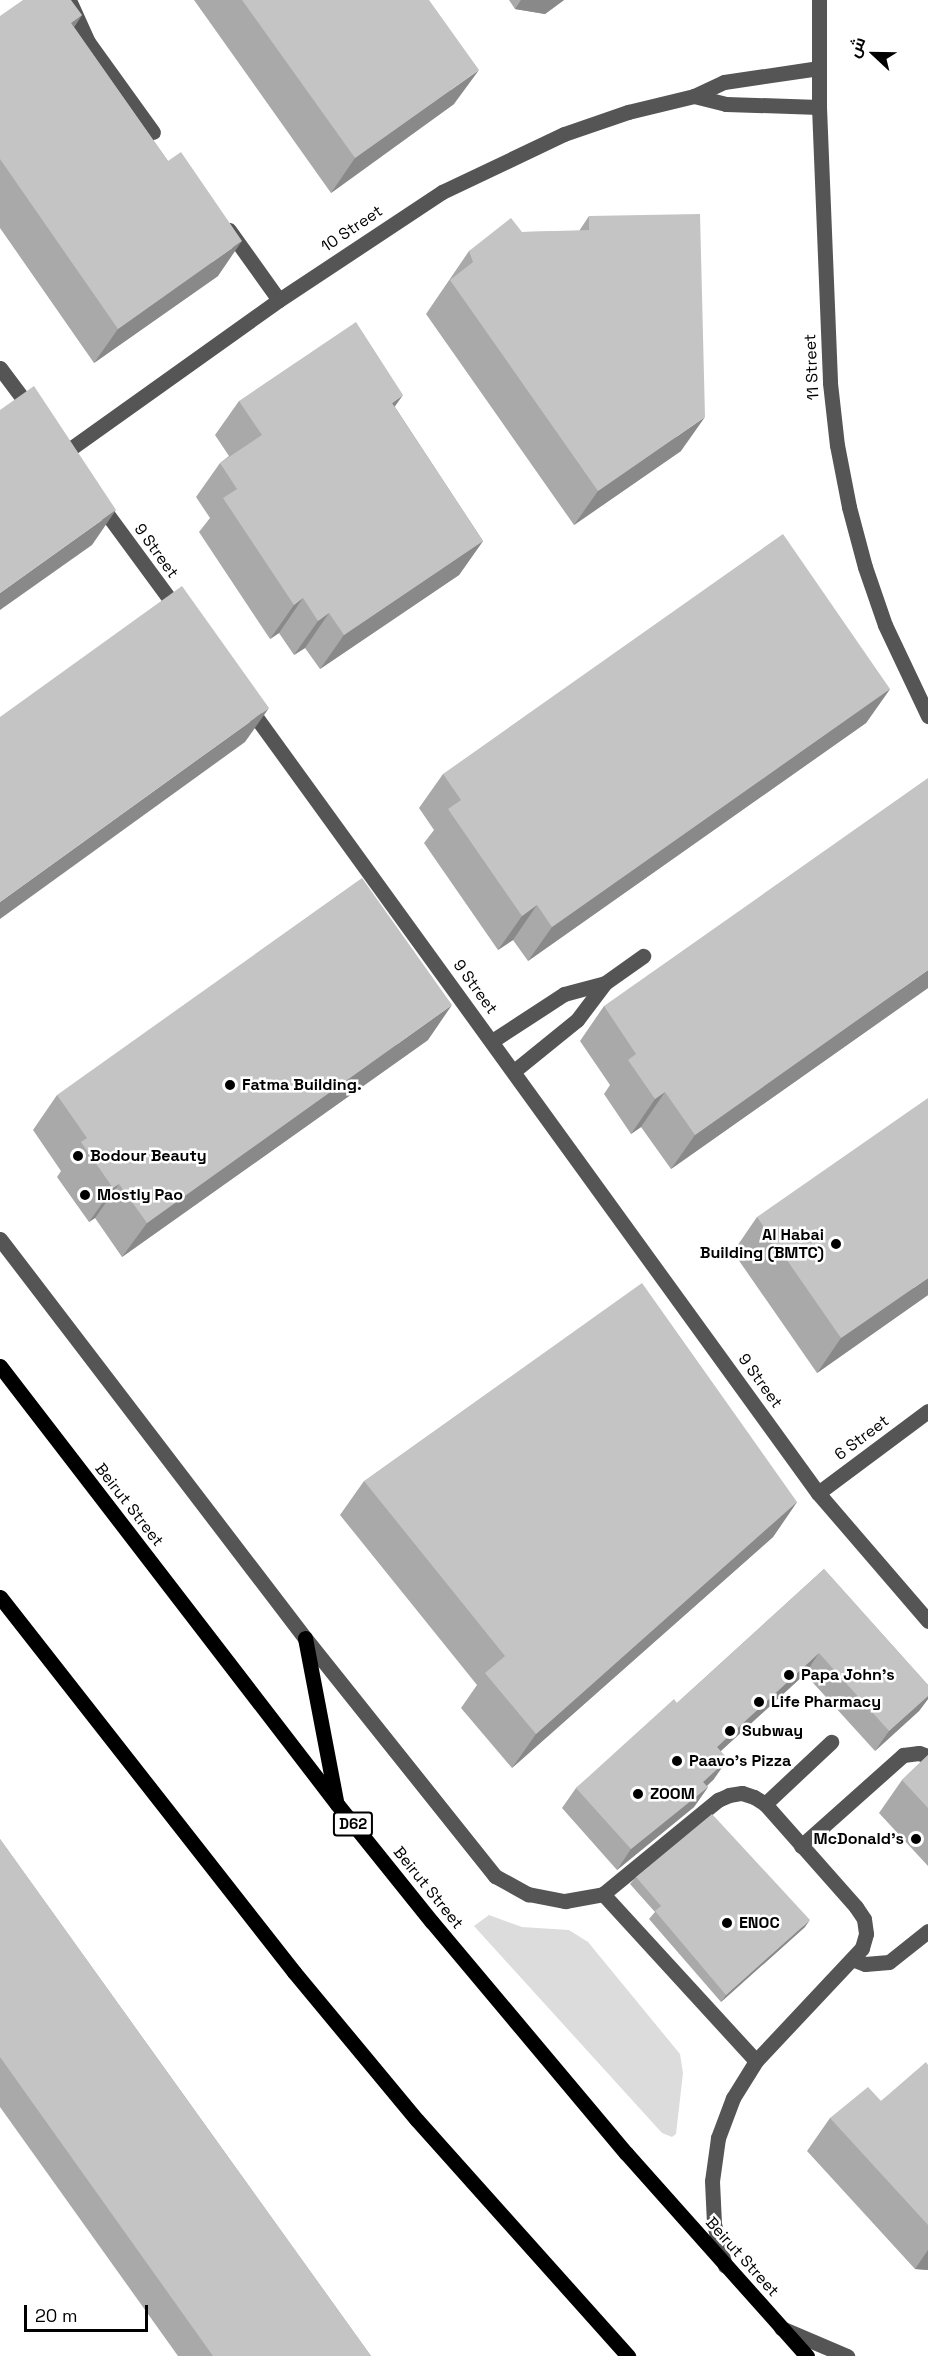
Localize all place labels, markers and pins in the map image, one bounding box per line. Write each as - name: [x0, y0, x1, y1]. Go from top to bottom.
- place label: Fatma Building.: [242, 1075, 362, 1095]
- marker: Fatma Building.: [223, 1078, 237, 1092]
- place label: Bodour Beauty: [90, 1146, 207, 1166]
- marker: Bodour Beauty: [71, 1149, 85, 1163]
- place label: Mostly Pao: [97, 1185, 183, 1205]
- marker: Mostly Pao: [78, 1188, 92, 1202]
- place label: Al Habai Building (BMTC): [700, 1225, 824, 1263]
- marker: Al Habai Building (BMTC): [829, 1237, 843, 1251]
- place label: Papa John's: [801, 1665, 895, 1685]
- marker: Papa John's: [782, 1668, 796, 1682]
- place label: Life Pharmacy: [771, 1692, 881, 1712]
- marker: Life Pharmacy: [752, 1695, 766, 1709]
- place label: Subway: [742, 1721, 803, 1741]
- marker: Subway: [723, 1724, 737, 1738]
- place label: Paavo's Pizza: [689, 1751, 791, 1771]
- marker: Paavo's Pizza: [670, 1754, 684, 1768]
- place label: ZOOM: [650, 1784, 695, 1804]
- marker: ZOOM: [631, 1787, 645, 1801]
- place label: McDonald's: [814, 1829, 904, 1849]
- marker: McDonald's: [909, 1832, 923, 1846]
- place label: ENOC: [739, 1913, 780, 1933]
- marker: ENOC: [720, 1916, 734, 1930]

